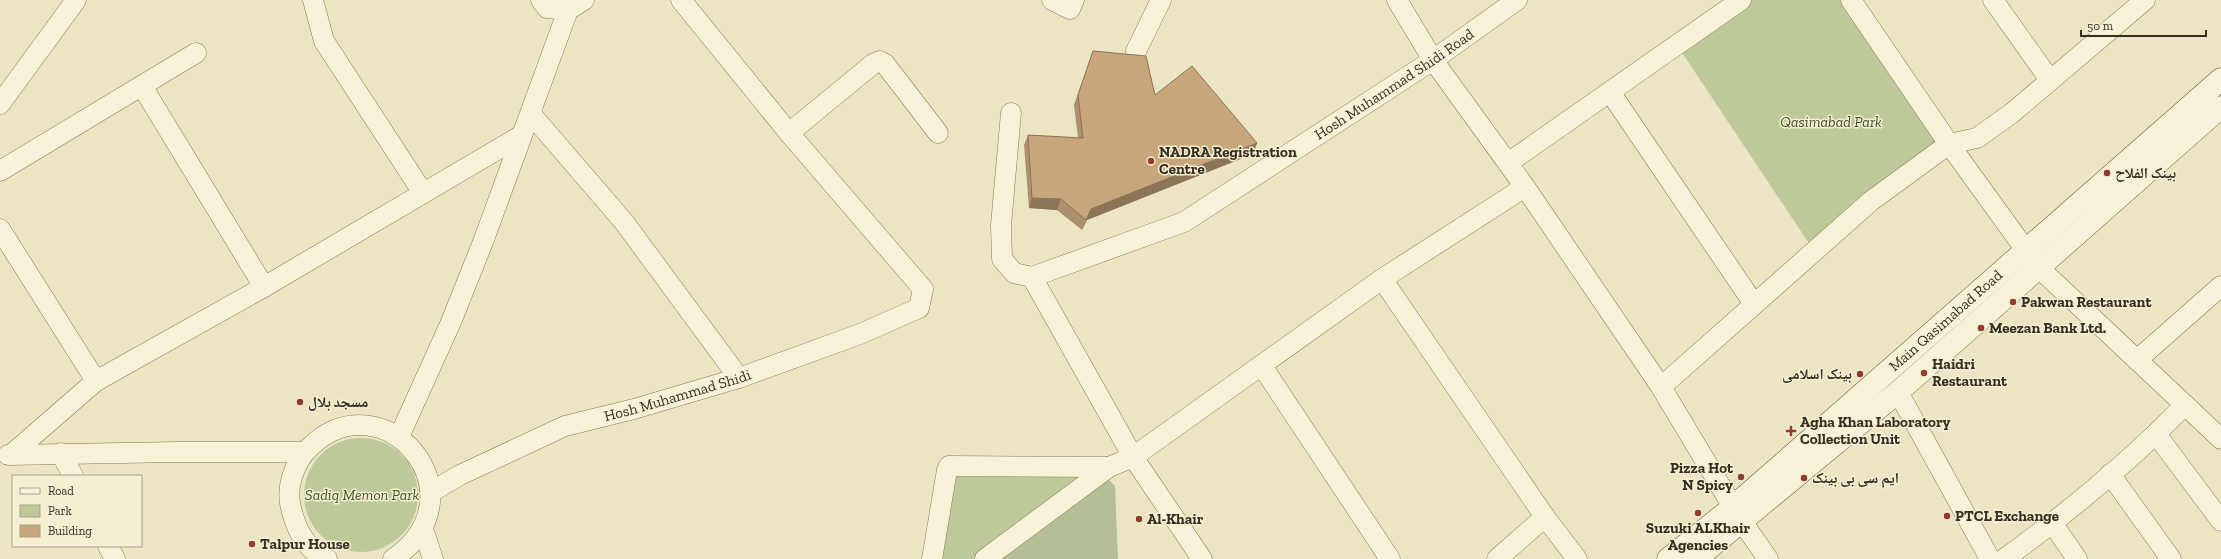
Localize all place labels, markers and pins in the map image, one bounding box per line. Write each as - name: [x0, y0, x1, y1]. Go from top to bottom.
- place label: NADRA Registration Centre: [1159, 143, 1297, 178]
- marker: NADRA Registration Centre: [1146, 156, 1156, 166]
- place label: بینک الفلاح: [2115, 164, 2176, 182]
- marker: بینک الفلاح: [2102, 168, 2112, 178]
- place label: Pakwan Restaurant: [2021, 293, 2152, 311]
- marker: Pakwan Restaurant: [2008, 297, 2018, 307]
- place label: Meezan Bank Ltd.: [1989, 319, 2106, 337]
- marker: Meezan Bank Ltd.: [1976, 323, 1986, 333]
- place label: Haidri Restaurant: [1932, 355, 2008, 390]
- place label: بینک اسلامی: [1782, 365, 1852, 383]
- marker: Haidri Restaurant: [1919, 368, 1929, 378]
- marker: بینک اسلامی: [1855, 369, 1865, 379]
- place label: مسجد بلال: [308, 393, 368, 411]
- marker: مسجد بلال: [295, 397, 305, 407]
- place label: Agha Khan Laboratory Collection Unit: [1800, 413, 1951, 448]
- marker: Agha Khan Laboratory Collection Unit: [1785, 425, 1797, 437]
- place label: Pizza Hot N Spicy: [1670, 459, 1734, 494]
- place label: ایم سی بی بینک: [1812, 469, 1899, 488]
- marker: Pizza Hot N Spicy: [1736, 472, 1746, 482]
- marker: ایم سی بی بینک: [1799, 473, 1809, 483]
- place label: PTCL Exchange: [1955, 507, 2059, 525]
- marker: Suzuki ALKhair Agencies: [1693, 508, 1703, 518]
- place label: Al-Khair: [1147, 510, 1204, 528]
- marker: PTCL Exchange: [1942, 511, 1952, 521]
- marker: Al-Khair: [1134, 514, 1144, 524]
- place label: Suzuki ALKhair Agencies: [1646, 519, 1751, 554]
- place label: Talpur House: [260, 535, 350, 553]
- marker: Talpur House: [247, 539, 257, 549]

